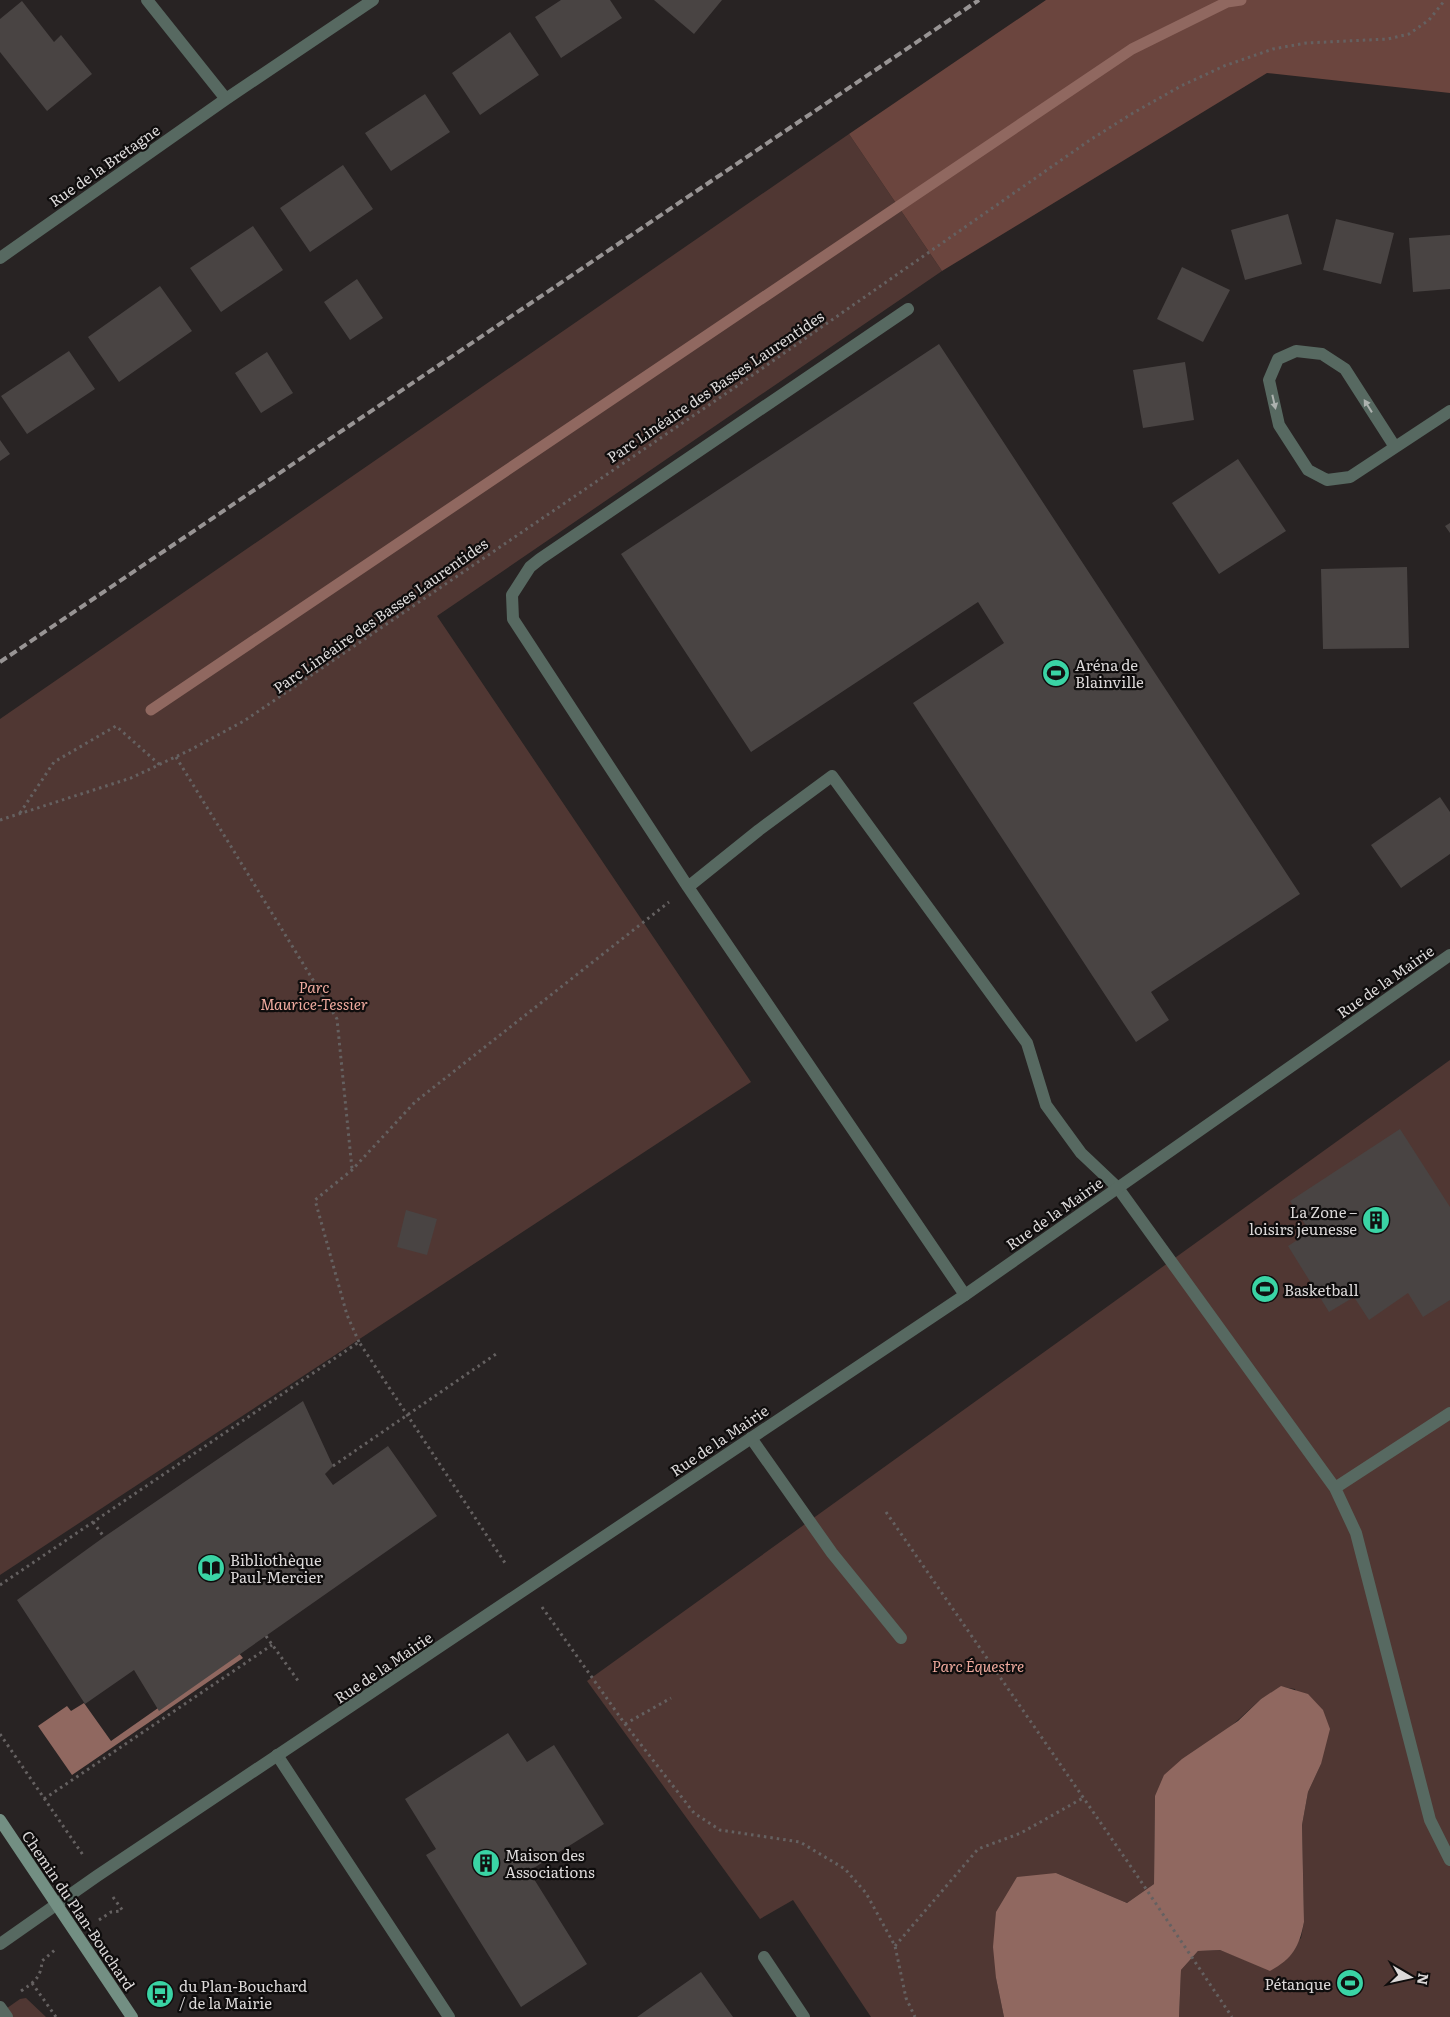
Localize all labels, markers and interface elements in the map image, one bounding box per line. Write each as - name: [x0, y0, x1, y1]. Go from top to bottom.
- street label: Rue de la Bretagne: [44, 118, 164, 212]
- street label: Parc Linéaire des Basses Laurentides: [602, 304, 828, 468]
- one-way arrow: [1270, 394, 1278, 409]
- one-way arrow: [1364, 399, 1373, 412]
- street label: Parc Linéaire des Basses Laurentides: [268, 532, 492, 698]
- place label: Aréna de Blainville: [1075, 653, 1144, 693]
- sports icon: Aréna de Blainville: [1041, 658, 1071, 688]
- street label: Rue de la Mairie: [1332, 939, 1439, 1023]
- park label: Parc Maurice-Tessier: [260, 975, 368, 1015]
- street label: Rue de la Mairie: [1001, 1171, 1108, 1255]
- place label: La Zone – loisirs jeunesse: [1249, 1200, 1357, 1240]
- building icon: La Zone – loisirs jeunesse: [1361, 1205, 1391, 1235]
- sports icon: Basketball: [1250, 1274, 1280, 1304]
- place label: Basketball: [1284, 1278, 1358, 1301]
- street label: Rue de la Mairie: [665, 1398, 773, 1481]
- place label: Bibliothèque Paul-Mercier: [230, 1548, 323, 1588]
- library icon: Bibliothèque Paul-Mercier: [196, 1553, 226, 1583]
- street label: Rue de la Mairie: [329, 1625, 437, 1708]
- park label: Parc Équestre: [932, 1654, 1024, 1677]
- street label: Chemin du Plan-Bouchard: [17, 1825, 141, 1995]
- place label: Maison des Associations: [505, 1843, 595, 1883]
- building icon: Maison des Associations: [471, 1848, 501, 1878]
- north arrow: [1385, 1952, 1435, 2002]
- sports icon: Pétanque: [1335, 1968, 1365, 1998]
- place label: Pétanque: [1265, 1972, 1331, 1995]
- text: N: [1413, 1972, 1435, 1987]
- place label: du Plan-Bouchard / de la Mairie: [179, 1974, 307, 2014]
- bus stop icon: du Plan-Bouchard / de la Mairie: [145, 1979, 175, 2009]

